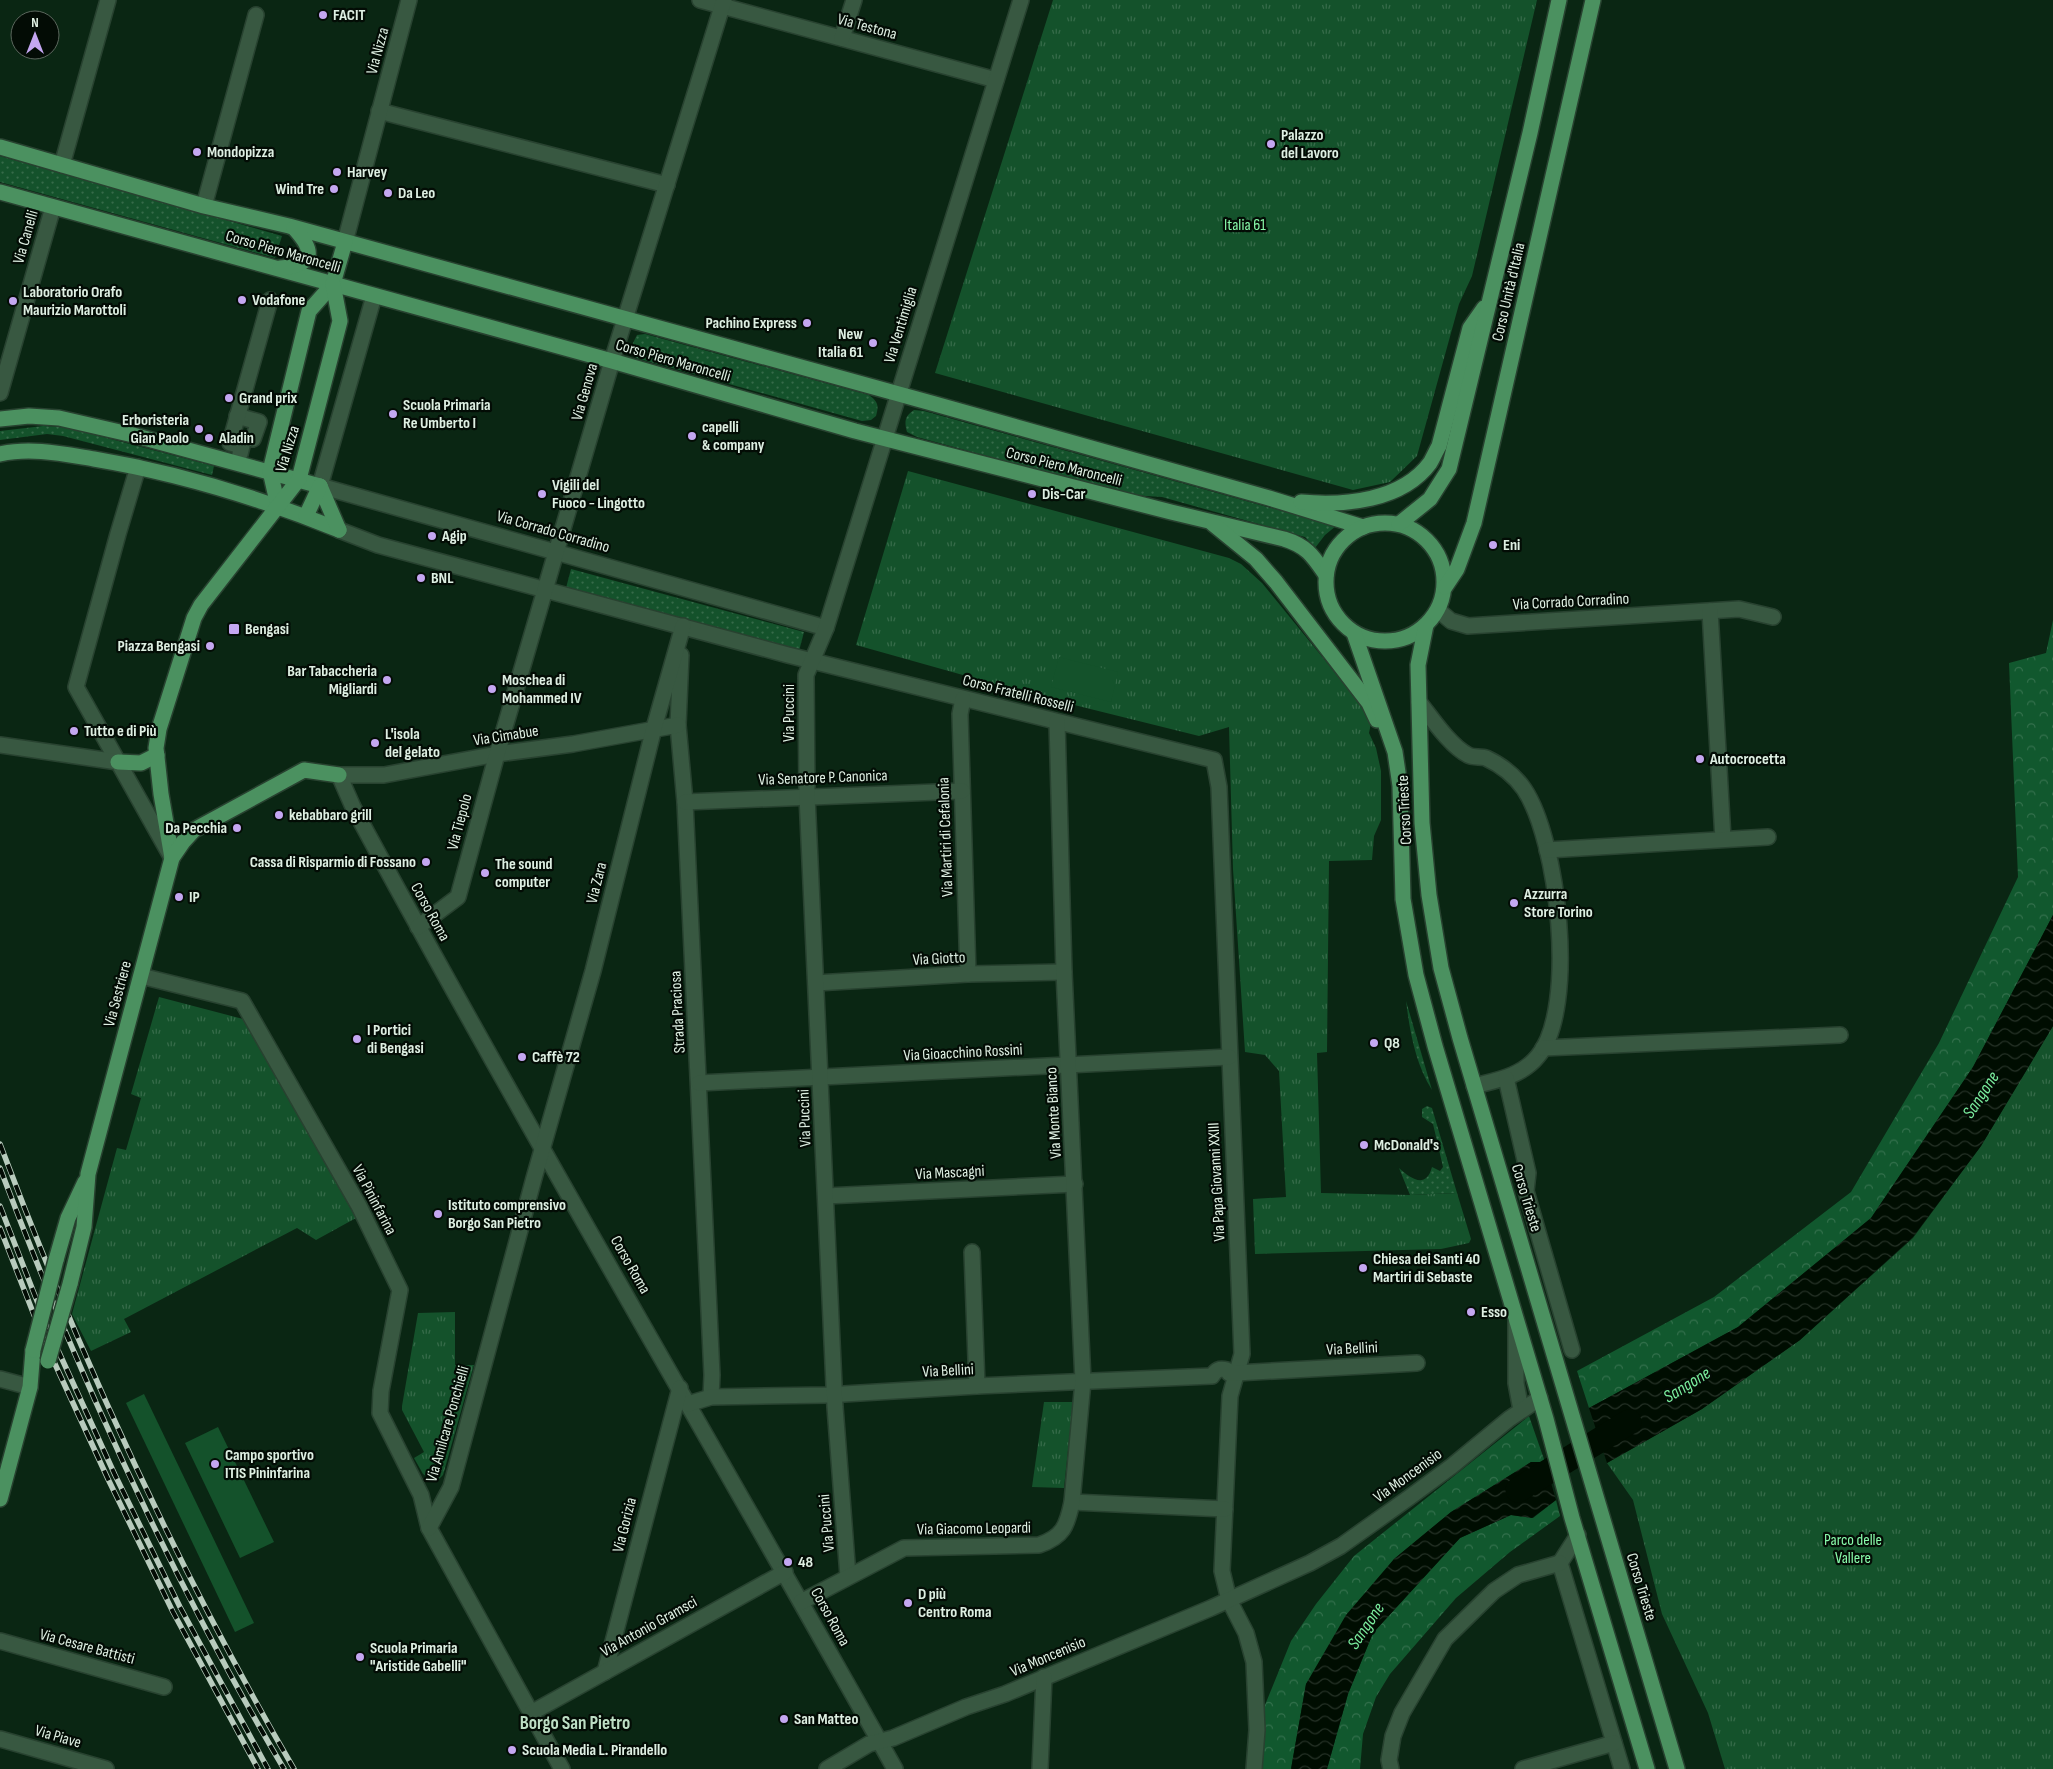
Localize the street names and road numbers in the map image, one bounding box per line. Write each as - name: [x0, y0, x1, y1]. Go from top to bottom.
- street label: Via Testona: [835, 10, 899, 44]
- street label: Via Nizza: [363, 26, 393, 76]
- street label: Via Canelli: [9, 208, 43, 266]
- street label: Corso Piero Maroncelli: [223, 227, 343, 278]
- street label: Corso Unità d'Italia: [1488, 241, 1530, 343]
- street label: Via Ventimiglia: [880, 284, 922, 366]
- street label: Corso Piero Maroncelli: [613, 336, 733, 387]
- street label: Via Genova: [568, 361, 602, 423]
- street label: Via Nizza: [272, 423, 304, 475]
- street label: Corso Piero Maroncelli: [1004, 443, 1124, 491]
- street label: Via Corrado Corradino: [494, 507, 612, 557]
- street label: Via Corrado Corradino: [1512, 589, 1630, 615]
- street label: Corso Fratelli Rosselli: [960, 671, 1076, 717]
- street label: Via Puccini: [780, 684, 799, 742]
- street label: Via Cimabue: [472, 721, 540, 751]
- street label: Via Senatore P. Canonica: [758, 766, 888, 790]
- street label: Corso Trieste: [1394, 775, 1416, 845]
- street label: Via Martiri di Cefalonia: [934, 777, 958, 897]
- street label: Via Tiepolo: [443, 792, 477, 852]
- street label: Via Zara: [583, 860, 611, 906]
- street label: Corso Roma: [406, 879, 454, 945]
- street label: Via Giotto: [912, 948, 966, 970]
- street label: Via Sestriere: [100, 959, 136, 1029]
- street label: Strada Praciosa: [666, 970, 690, 1054]
- street label: Via Gioacchino Rossini: [903, 1040, 1023, 1066]
- street label: Via Monte Bianco: [1042, 1067, 1066, 1159]
- street label: Via Puccini: [794, 1089, 816, 1147]
- street label: Via Papa Giovanni XXIII: [1204, 1122, 1230, 1242]
- street label: Via Pininfarina: [348, 1162, 400, 1238]
- street label: Via Mascagni: [915, 1162, 985, 1184]
- street label: Corso Trieste: [1507, 1162, 1545, 1234]
- street label: Corso Roma: [606, 1233, 654, 1297]
- street label: Via Bellini: [1326, 1338, 1378, 1360]
- street label: Via Bellini: [922, 1360, 974, 1382]
- street label: Via Amilcare Ponchielli: [422, 1364, 474, 1484]
- street label: Via Moncenisio: [1370, 1445, 1446, 1507]
- street label: Via Puccini: [815, 1493, 839, 1553]
- street label: Via Gorizia: [609, 1496, 641, 1554]
- street label: Via Giacomo Leopardi: [917, 1519, 1031, 1539]
- street label: Corso Trieste: [1622, 1551, 1660, 1623]
- street label: Corso Roma: [806, 1584, 854, 1650]
- street label: Via Antonio Gramsci: [597, 1593, 701, 1661]
- street label: Via Cesare Battisti: [37, 1625, 137, 1669]
- street label: Via Moncenisio: [1008, 1633, 1088, 1681]
- street label: Via Piave: [33, 1721, 83, 1753]

